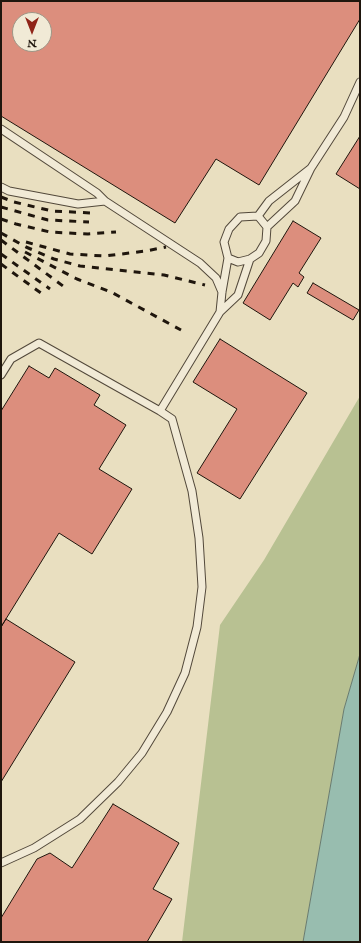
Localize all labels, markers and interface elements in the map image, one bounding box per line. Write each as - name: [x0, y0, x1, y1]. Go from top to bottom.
- north arrow: [12, 12, 52, 52]
- text: N: [27, 36, 37, 50]

